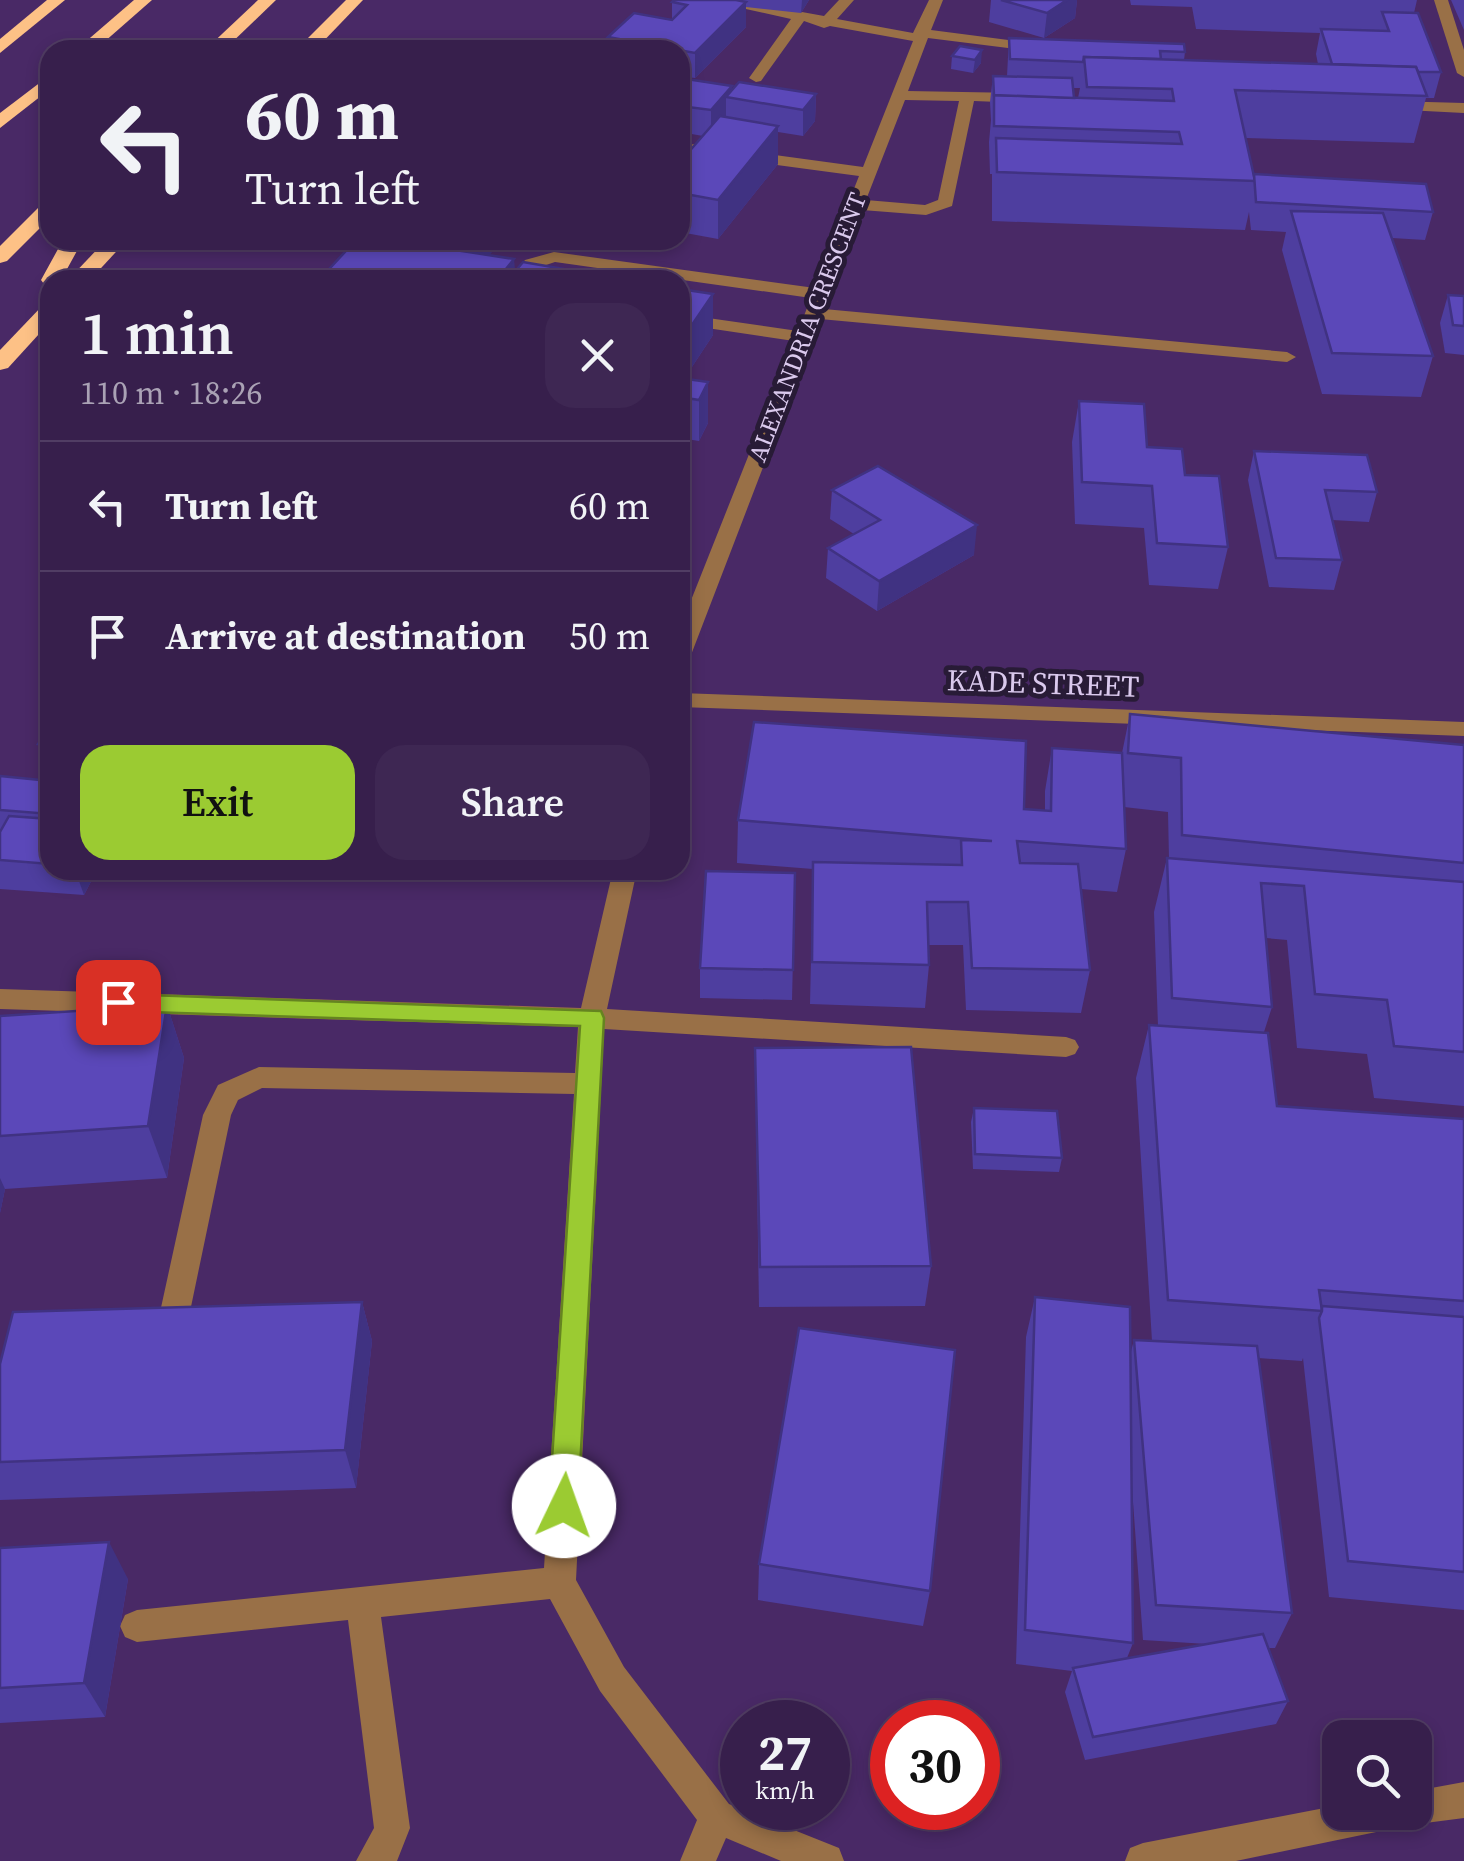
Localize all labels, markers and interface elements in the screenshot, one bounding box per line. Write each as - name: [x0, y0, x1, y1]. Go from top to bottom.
- text: 60 m: [245, 66, 399, 162]
- icon: left: [80, 80, 210, 210]
- text: Turn left: [245, 157, 419, 219]
- street label: ALEXANDRIA CRESCENT: [740, 188, 874, 466]
- text: 1 min: [80, 292, 234, 374]
- button: close: [545, 303, 650, 408]
- text: 110 m · 18:26: [80, 371, 262, 415]
- icon: left: [80, 479, 135, 534]
- text: Turn left: [165, 480, 317, 532]
- text: 60 m: [569, 480, 650, 532]
- icon: arrive: [80, 609, 135, 664]
- text: Arrive at destination: [165, 610, 526, 662]
- text: 50 m: [569, 610, 650, 662]
- street label: KADE STREET: [946, 659, 1140, 707]
- button: Exit: [80, 745, 355, 860]
- button: Share: [375, 745, 650, 860]
- pin: [76, 960, 161, 1045]
- icon: arrive: [91, 975, 146, 1030]
- position arrow: [512, 1454, 616, 1558]
- speed limit sign: 30: [870, 1700, 1000, 1830]
- text: 27: [758, 1718, 812, 1787]
- map controls: [1322, 1720, 1432, 1830]
- button: search: [1322, 1720, 1432, 1830]
- text: km/h: [755, 1773, 815, 1807]

